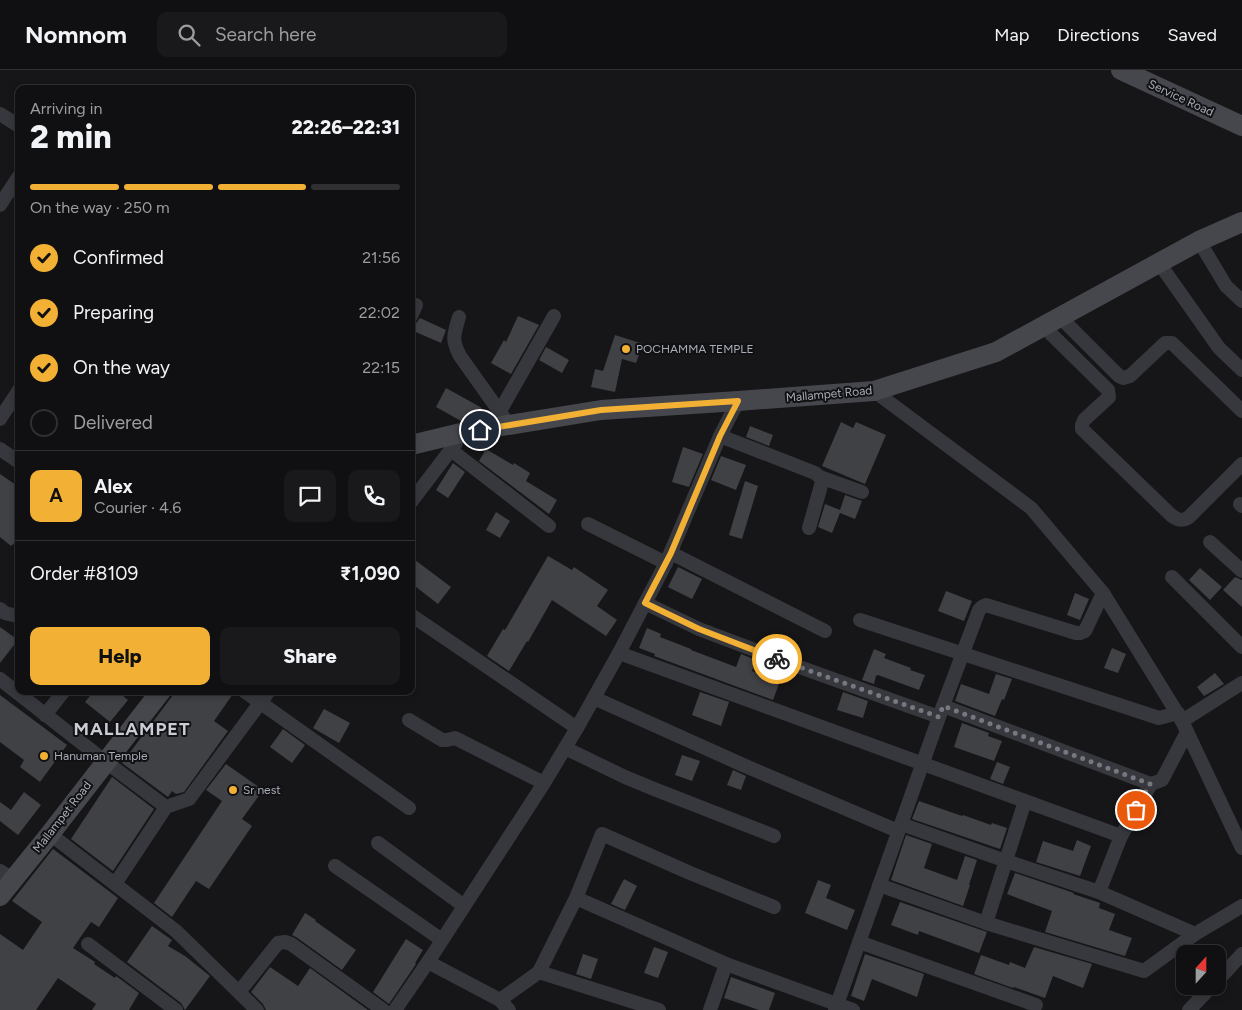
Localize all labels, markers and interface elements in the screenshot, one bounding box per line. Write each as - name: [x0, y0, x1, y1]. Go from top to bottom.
- search box: [157, 12, 507, 57]
- text: Nomnom: [25, 20, 127, 49]
- icon: search: [175, 21, 203, 49]
- text: Search here: [215, 23, 316, 46]
- text: Map: [994, 24, 1029, 46]
- text: Directions: [1057, 24, 1139, 46]
- text: Saved: [1167, 24, 1217, 46]
- street label: Service Road: [1146, 77, 1216, 119]
- text: Arriving in: [30, 99, 102, 118]
- text: 22:26–22:31: [291, 116, 400, 139]
- text: 2 min: [30, 118, 112, 156]
- text: On the way · 250 m: [30, 198, 170, 217]
- icon: check: [30, 244, 58, 272]
- text: Confirmed: [73, 246, 164, 269]
- text: 21:56: [362, 248, 400, 267]
- icon: check: [30, 299, 58, 327]
- text: Preparing: [73, 301, 154, 324]
- text: 22:02: [359, 303, 400, 322]
- place label: POCHAMMA TEMPLE: [636, 342, 754, 356]
- marker: POCHAMMA TEMPLE: [620, 343, 632, 355]
- icon: check: [30, 354, 58, 382]
- text: On the way: [73, 356, 170, 379]
- text: 22:15: [362, 358, 400, 377]
- street label: Mallampet Road: [785, 383, 873, 405]
- pin: [459, 409, 501, 451]
- text: Delivered: [73, 411, 153, 434]
- icon: home: [466, 416, 494, 444]
- button: chat: [284, 470, 336, 522]
- button: phone: [348, 470, 400, 522]
- text: Alex: [94, 475, 133, 498]
- text: A: [49, 484, 63, 507]
- text: Courier · 4.6: [94, 498, 181, 517]
- text: Order #8109: [30, 562, 138, 585]
- text: ₹1,090: [340, 562, 400, 585]
- button: Help: [30, 627, 210, 685]
- button: Share: [220, 627, 400, 685]
- courier: [752, 634, 802, 684]
- icon: bike: [763, 645, 791, 673]
- district label: MALLAMPET: [74, 718, 190, 740]
- place label: Hanuman Temple: [54, 749, 148, 763]
- marker: Hanuman Temple: [38, 750, 50, 762]
- street label: Mallampet Road: [30, 779, 94, 855]
- place label: Sr nest: [243, 783, 281, 797]
- marker: Sr nest: [227, 784, 239, 796]
- pin: [1115, 789, 1157, 831]
- icon: bag: [1122, 796, 1150, 824]
- north arrow: [1176, 945, 1226, 995]
- map controls: [1176, 945, 1226, 995]

